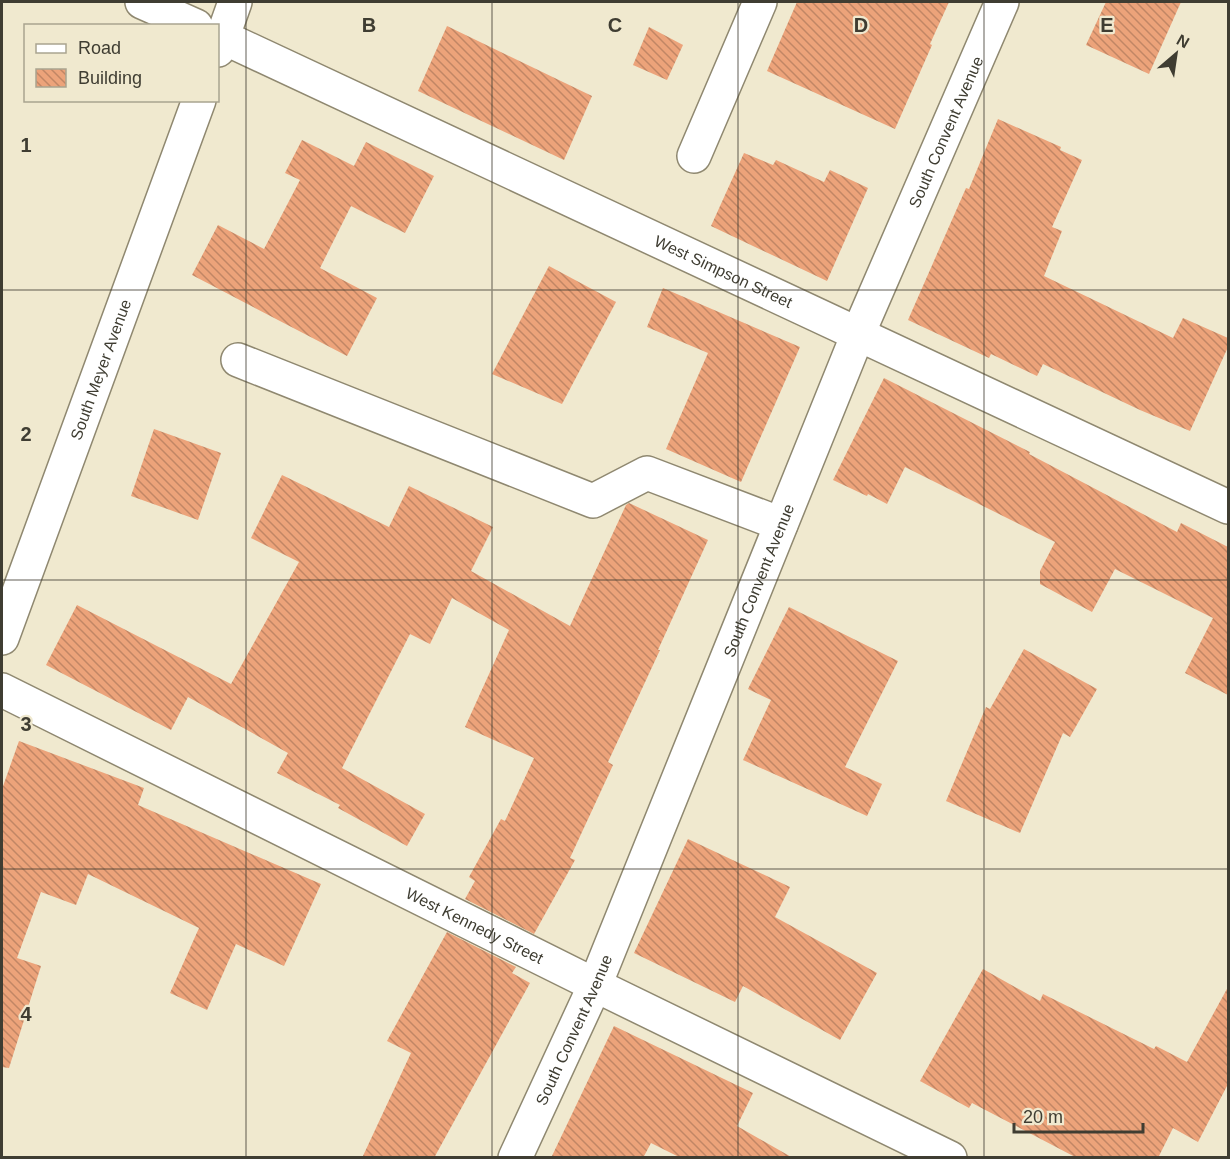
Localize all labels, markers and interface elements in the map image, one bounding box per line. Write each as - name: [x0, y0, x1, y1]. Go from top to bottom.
- text: B: [362, 14, 376, 36]
- text: C: [608, 14, 622, 36]
- text: D: [854, 14, 868, 36]
- text: E: [1100, 14, 1114, 36]
- legend: [24, 24, 219, 102]
- north arrow: [1146, 24, 1206, 84]
- text: N: [1174, 31, 1192, 52]
- text: Road: [78, 38, 121, 58]
- street label: South Convent Avenue: [906, 54, 986, 210]
- text: Building: [78, 68, 142, 88]
- text: 1: [20, 134, 32, 156]
- street label: West Simpson Street: [652, 232, 795, 311]
- street label: South Meyer Avenue: [67, 297, 134, 442]
- text: 2: [20, 423, 32, 445]
- street label: South Convent Avenue: [720, 501, 797, 660]
- text: 3: [20, 713, 32, 735]
- street label: West Kennedy Street: [403, 884, 546, 967]
- street label: South Convent Avenue: [533, 952, 615, 1108]
- text: 4: [20, 1003, 32, 1025]
- scale bar: [1014, 1096, 1143, 1134]
- text: 20 m: [1023, 1107, 1063, 1127]

